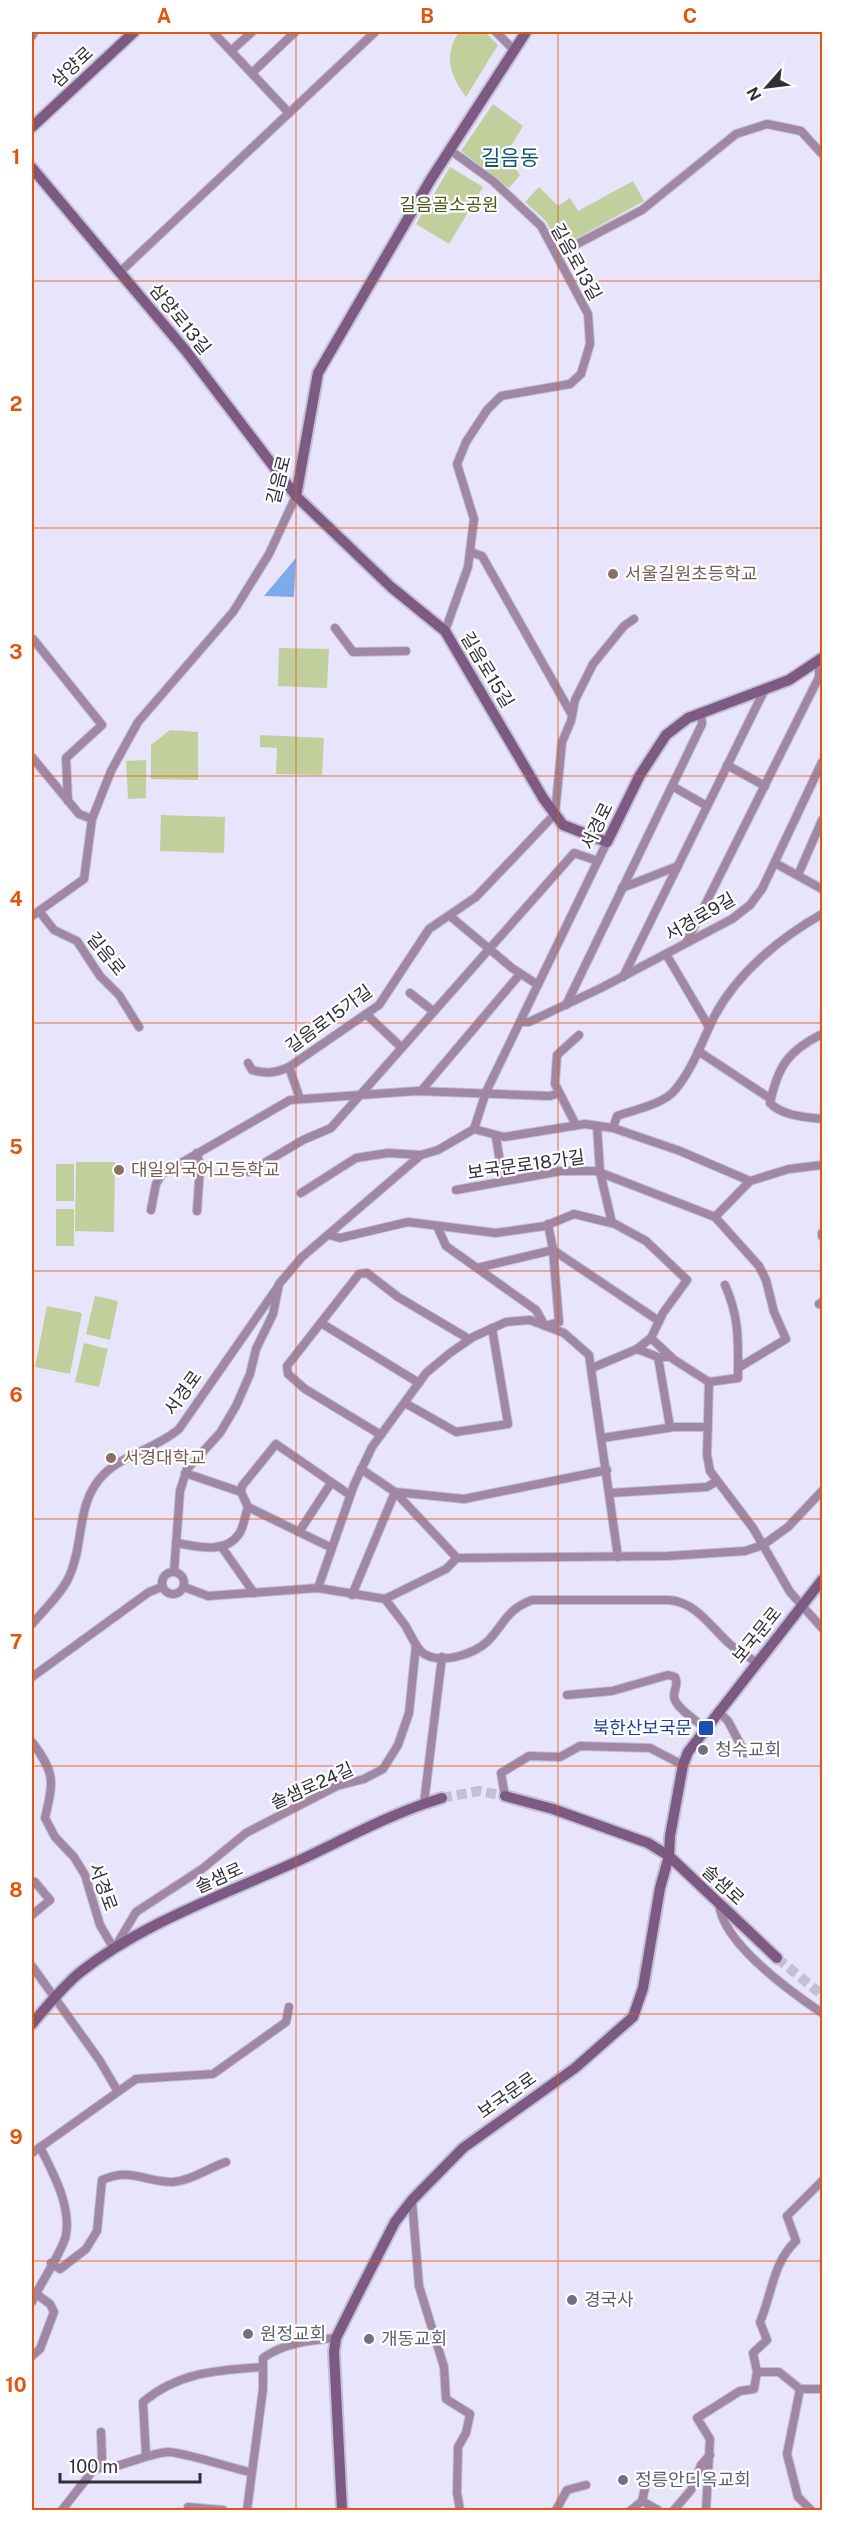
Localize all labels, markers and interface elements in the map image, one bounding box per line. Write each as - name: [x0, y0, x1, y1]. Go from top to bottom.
- text: A: [157, 4, 171, 28]
- text: B: [420, 4, 434, 28]
- text: C: [683, 4, 697, 28]
- street label: 삼양로: [46, 42, 97, 91]
- north arrow: [737, 57, 797, 117]
- text: N: [743, 84, 766, 104]
- text: 1: [12, 145, 20, 169]
- district label: 길음동: [481, 145, 539, 170]
- park label: 길음골소공원: [399, 194, 499, 215]
- street label: 길음로13길: [547, 220, 606, 304]
- street label: 삼양로13길: [146, 279, 215, 358]
- text: 2: [10, 392, 22, 416]
- street label: 길음로: [262, 453, 295, 507]
- place label: 서울길원초등학교: [625, 563, 757, 584]
- marker: 서울길원초등학교: [606, 567, 620, 581]
- street label: 길음로15길: [457, 628, 518, 712]
- text: 3: [9, 640, 23, 664]
- street label: 서경로: [576, 799, 617, 853]
- text: 4: [9, 887, 23, 911]
- street label: 서경로9길: [661, 888, 739, 945]
- street label: 길음로: [83, 928, 130, 980]
- street label: 길음로15가길: [281, 980, 376, 1057]
- text: 5: [9, 1135, 23, 1159]
- street label: 보국문로18가길: [466, 1146, 586, 1183]
- place label: 대일외국어고등학교: [131, 1159, 280, 1180]
- marker: 대일외국어고등학교: [112, 1163, 126, 1177]
- street label: 서경로: [159, 1366, 206, 1419]
- text: 6: [9, 1383, 23, 1407]
- place label: 서경대학교: [123, 1447, 206, 1468]
- marker: 서경대학교: [104, 1451, 118, 1465]
- street label: 보국문로: [728, 1602, 786, 1667]
- text: 7: [10, 1630, 22, 1654]
- place label: 북한산보국문: [593, 1717, 692, 1738]
- marker: 북한산보국문: [697, 1719, 715, 1737]
- place label: 청수교회: [715, 1739, 781, 1760]
- marker: 청수교회: [696, 1743, 710, 1757]
- street label: 솔샘로24길: [267, 1758, 356, 1813]
- street label: 솔샘로: [192, 1858, 246, 1897]
- street label: 서경로: [85, 1860, 122, 1914]
- street label: 솔샘로: [698, 1860, 749, 1909]
- text: 8: [9, 1878, 23, 1902]
- street label: 보국문로: [474, 2067, 540, 2122]
- text: 9: [9, 2125, 23, 2149]
- place label: 경국사: [584, 2289, 634, 2310]
- marker: 경국사: [565, 2293, 579, 2307]
- place label: 원정교회: [260, 2323, 326, 2344]
- marker: 원정교회: [241, 2327, 255, 2341]
- place label: 개동교회: [381, 2328, 447, 2349]
- marker: 개동교회: [362, 2332, 376, 2346]
- text: 10: [5, 2373, 27, 2397]
- scale bar: [60, 2446, 200, 2484]
- text: 100 m: [69, 2456, 118, 2477]
- place label: 정릉안디옥교회: [635, 2469, 751, 2490]
- marker: 정릉안디옥교회: [616, 2473, 630, 2487]

